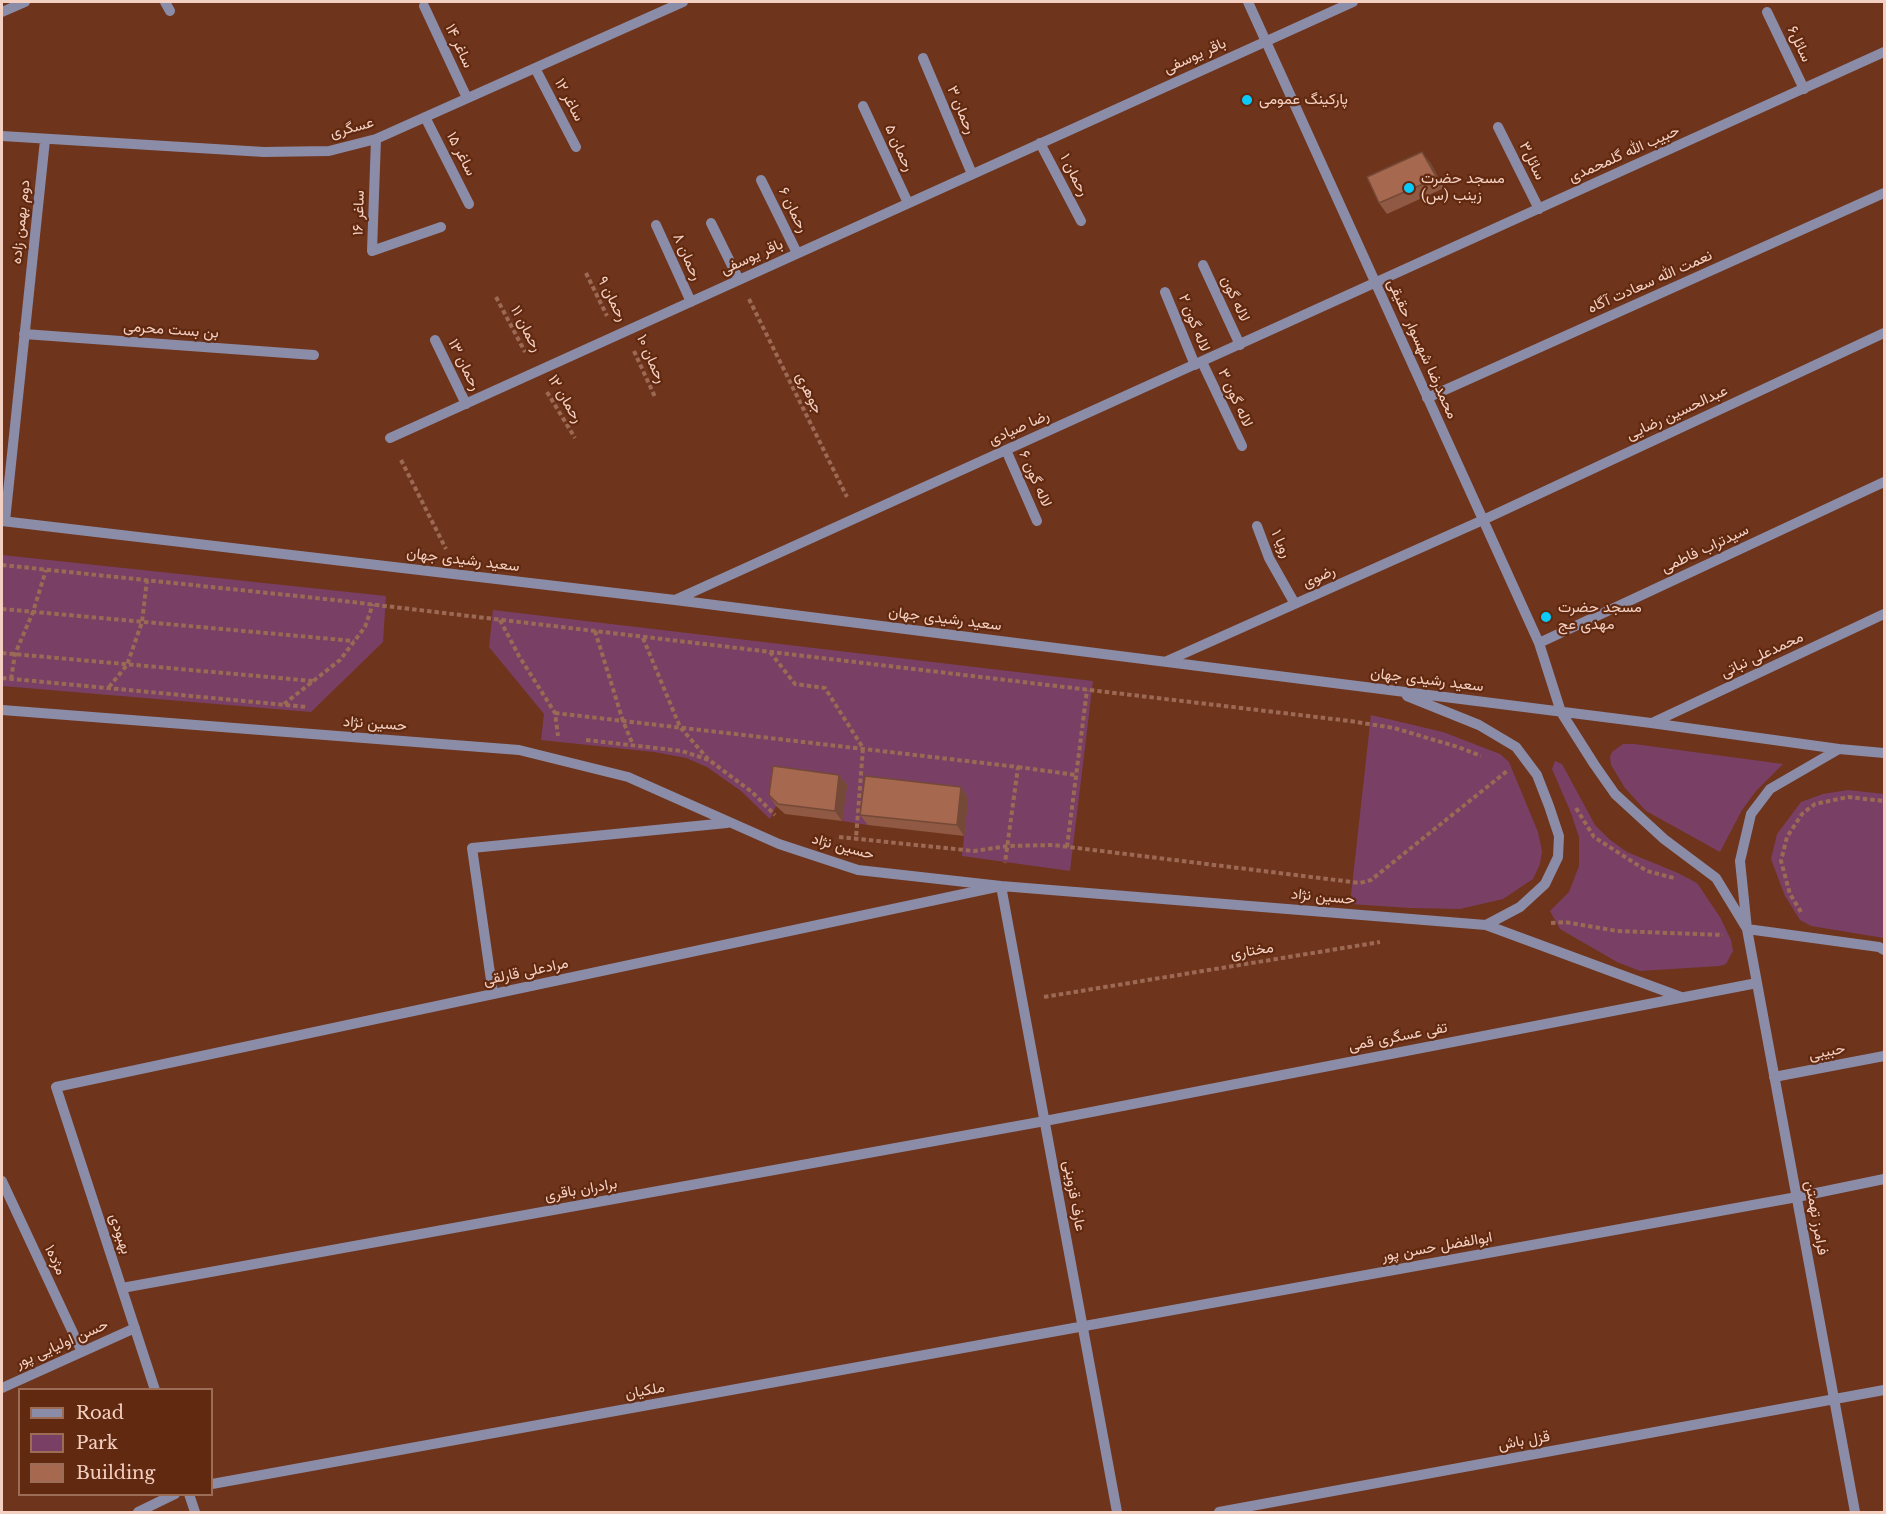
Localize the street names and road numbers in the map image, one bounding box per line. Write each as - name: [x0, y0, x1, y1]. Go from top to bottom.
- street label: ساغر ۱۴: [441, 21, 477, 71]
- street label: سائل۶: [1783, 23, 1815, 65]
- street label: باقر یوسفی: [1161, 34, 1229, 78]
- street label: ساغر ۱۲: [550, 76, 588, 124]
- street label: رحمان ۳: [943, 83, 979, 137]
- street label: عسگری: [328, 114, 376, 142]
- street label: حبیب الله گلمحمدی: [1566, 121, 1682, 187]
- street label: رحمان ۵: [880, 122, 918, 174]
- street label: ساغر ۱۵: [442, 129, 480, 179]
- street label: سائل۳: [1515, 139, 1549, 183]
- street label: رحمان ۱: [1056, 151, 1092, 199]
- street label: دوم بهمن زاده: [8, 179, 34, 265]
- street label: رحمان ۶: [774, 184, 812, 236]
- street label: ساغر ۱۶: [349, 190, 369, 236]
- street label: رحمان ۸: [669, 231, 705, 283]
- street label: باقر یوسفی: [718, 235, 786, 279]
- street label: نعمت الله سعادت آگاه: [1585, 246, 1715, 318]
- street label: رحمان ۹: [593, 273, 631, 325]
- street label: لاله گون: [1217, 273, 1253, 325]
- street label: محمدرضا شهسوار حقیقی: [1383, 276, 1461, 422]
- street label: لاله گون ۲: [1174, 292, 1214, 354]
- street label: رحمان ۱۱: [506, 303, 546, 355]
- street label: بن بست محرمی: [123, 318, 219, 342]
- street label: رحمان ۱۰: [632, 332, 670, 386]
- street label: رحمان ۱۳: [444, 336, 484, 394]
- street label: لاله گون ۳: [1214, 366, 1256, 430]
- street label: جوهری: [791, 369, 827, 417]
- street label: رحمان ۱۲: [544, 372, 586, 426]
- street label: عبدالحسین رضایی: [1624, 382, 1730, 444]
- street label: رضا صیادی: [986, 407, 1052, 449]
- street label: لاله گون ۶: [1015, 448, 1055, 510]
- street label: سیدتراب فاطمی: [1658, 521, 1752, 577]
- street label: رویا ۱: [1267, 527, 1295, 561]
- street label: سعید رشیدی جهان: [405, 544, 521, 576]
- street label: رضوی: [1300, 562, 1338, 592]
- street label: سعید رشیدی جهان: [887, 603, 1003, 635]
- street label: محمدعلی نباتی: [1718, 628, 1806, 682]
- street label: سعید رشیدی جهان: [1369, 664, 1485, 696]
- street label: حسین نژاد: [342, 713, 408, 735]
- street label: حسین نژاد: [810, 830, 876, 864]
- street label: حسین نژاد: [1290, 885, 1356, 909]
- street label: مختاری: [1229, 939, 1275, 963]
- street label: مرادعلی قارلقی: [482, 954, 570, 990]
- street label: تفی عسگری قمی: [1347, 1019, 1449, 1055]
- street label: حبیبی: [1807, 1040, 1847, 1064]
- street label: عارف قزوینی: [1059, 1159, 1089, 1233]
- street label: برادران باقری: [543, 1175, 619, 1205]
- street label: فرامرز تهمتن: [1801, 1180, 1831, 1256]
- street label: بهبودی: [105, 1211, 135, 1257]
- street label: ابوالفضل حسن پور: [1380, 1228, 1494, 1266]
- street label: مژده۱: [40, 1242, 70, 1278]
- street label: حسن اولیایی پور: [13, 1315, 111, 1373]
- street label: ملکیان: [624, 1379, 666, 1403]
- street label: قزل باش: [1497, 1428, 1551, 1454]

